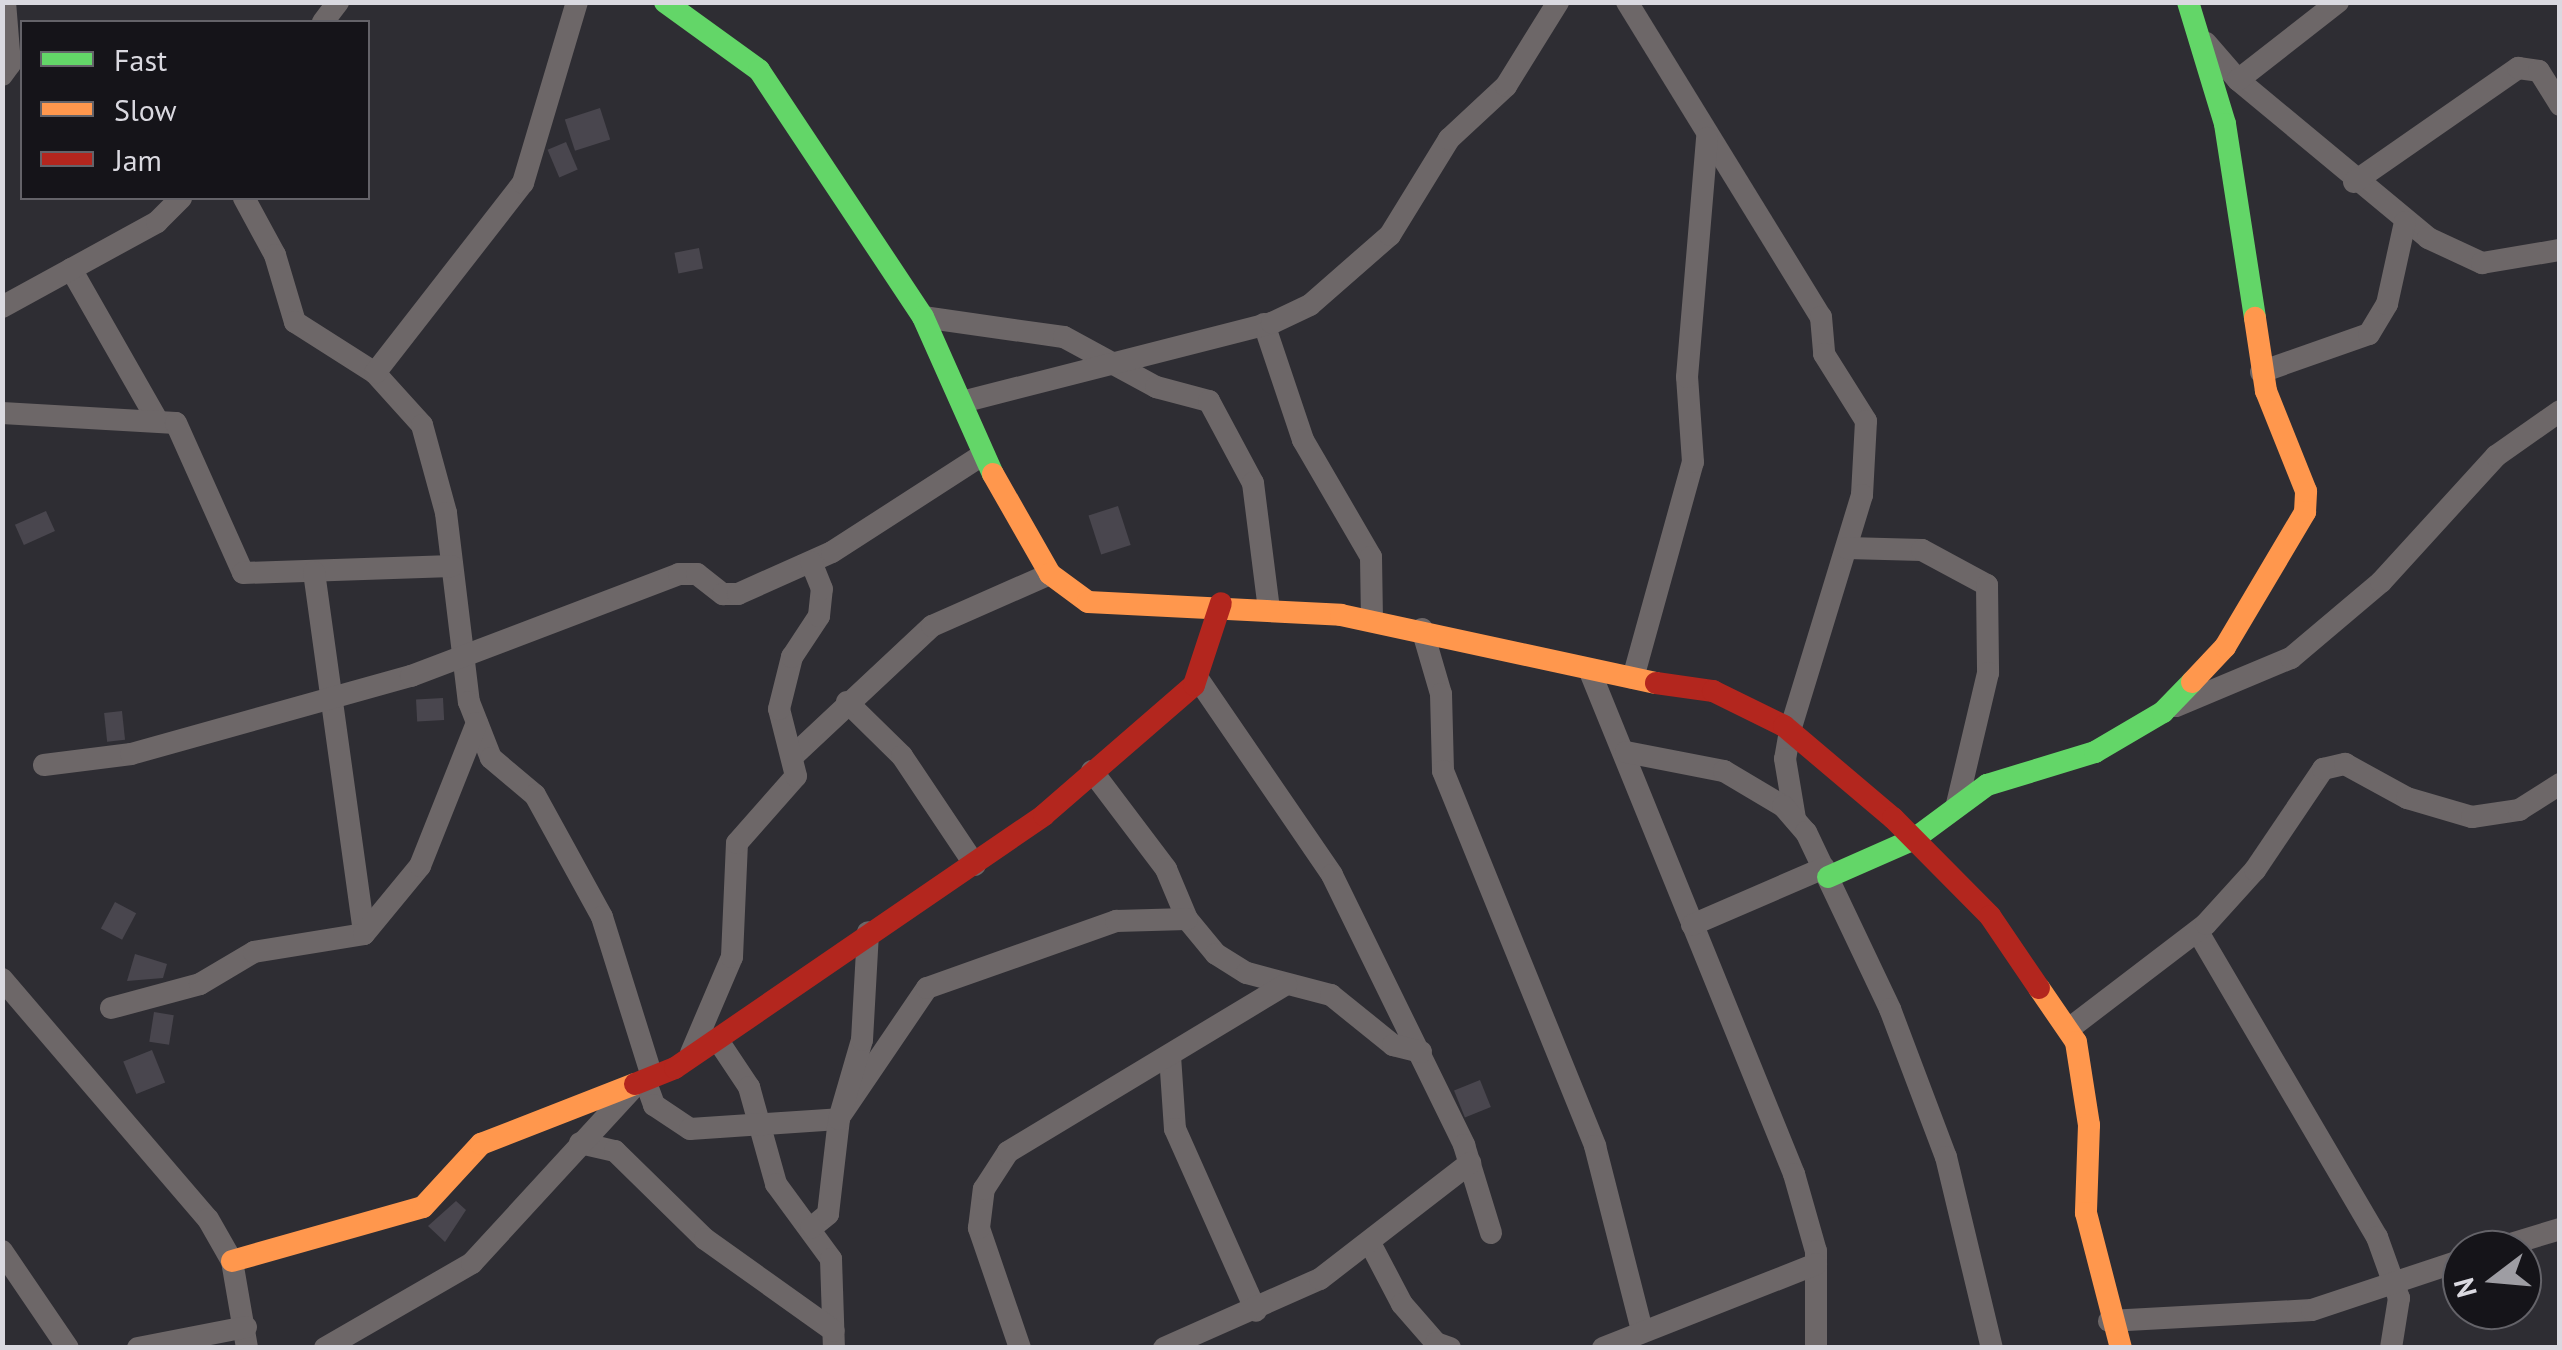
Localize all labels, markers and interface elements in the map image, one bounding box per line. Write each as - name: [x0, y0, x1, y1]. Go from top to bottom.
- legend: [20, 20, 370, 200]
- text: Fast: [114, 40, 167, 79]
- text: Slow: [114, 90, 177, 129]
- text: Jam: [114, 140, 162, 179]
- north arrow: [2442, 1230, 2542, 1330]
- text: N: [2444, 1274, 2485, 1302]

